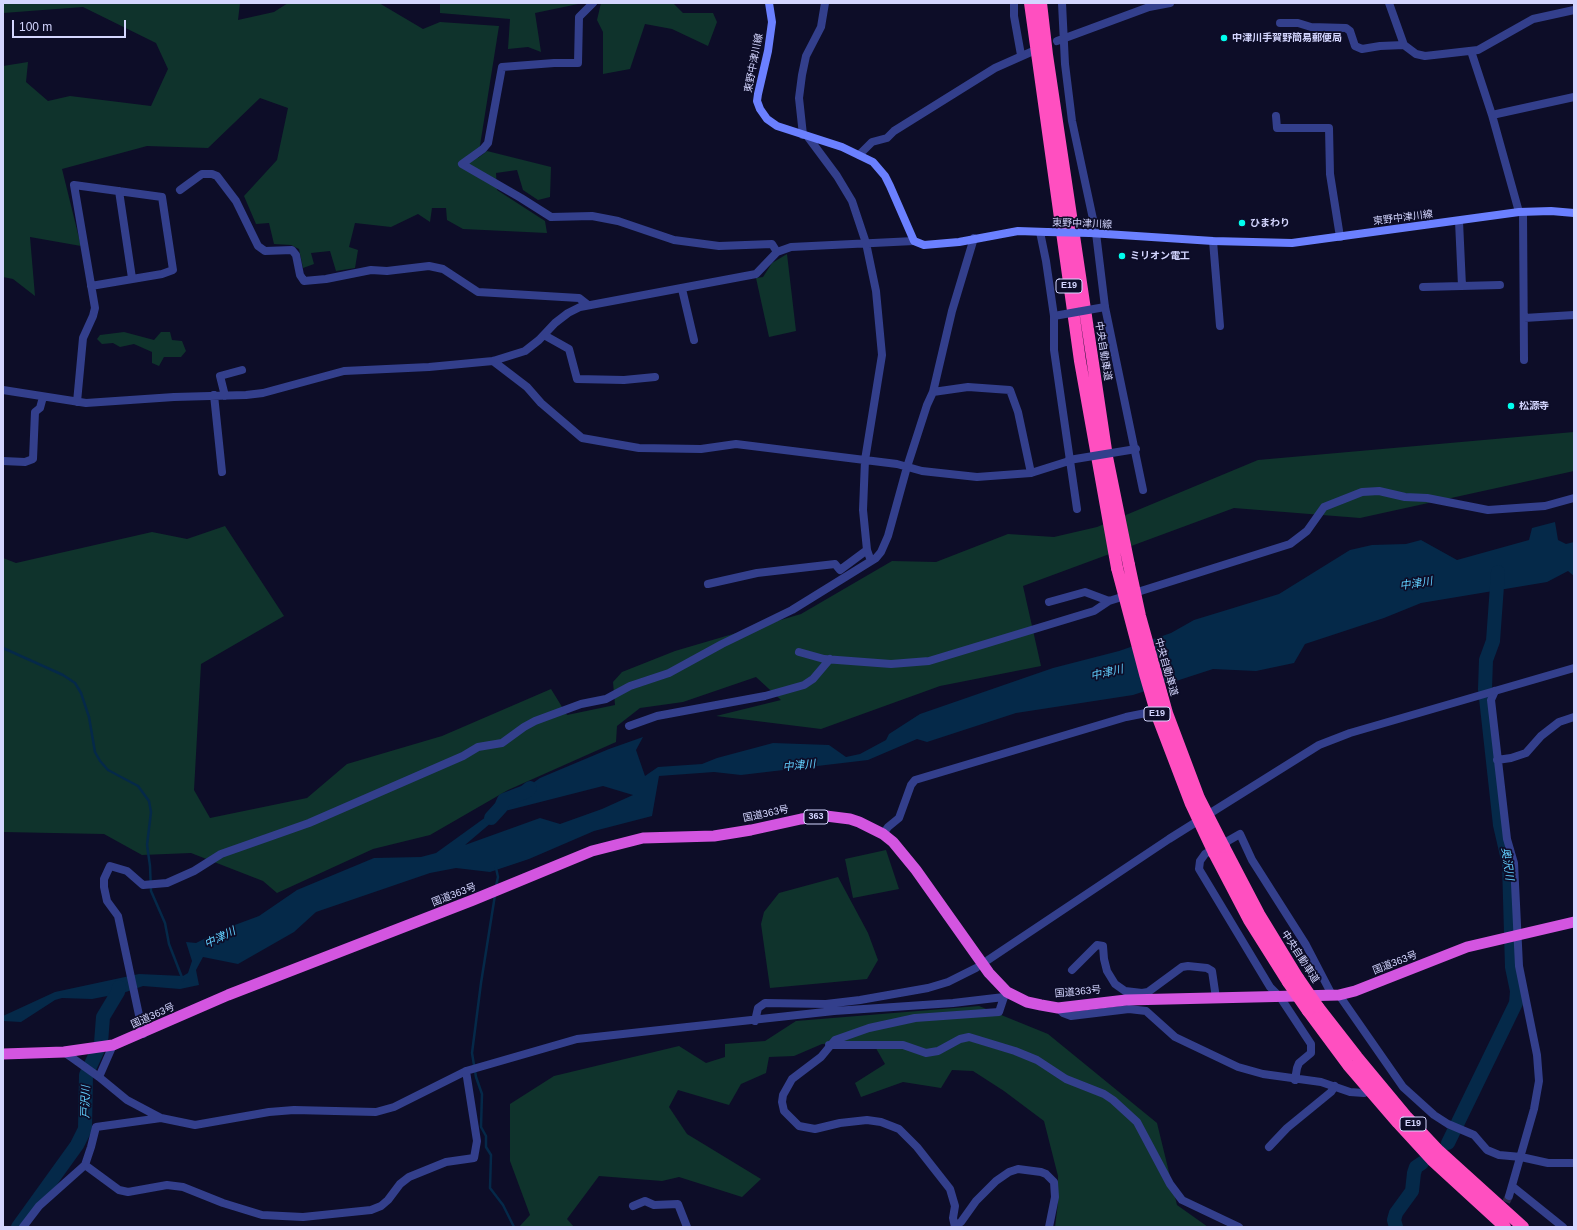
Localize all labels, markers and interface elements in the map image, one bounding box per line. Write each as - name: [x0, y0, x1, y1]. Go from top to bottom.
- scale bar: [14, 12, 128, 38]
- text: 100 m: [19, 20, 52, 34]
- street label: 東野中津川線: [742, 32, 766, 94]
- place label: 中津川手賀野簡易郵便局: [1232, 32, 1342, 44]
- marker: 中津川手賀野簡易郵便局: [1219, 33, 1229, 43]
- street label: 東野中津川線: [1372, 208, 1434, 228]
- street label: 東野中津川線: [1052, 217, 1112, 231]
- place label: ひまわり: [1250, 217, 1290, 229]
- marker: ひまわり: [1237, 218, 1247, 228]
- place label: ミリオン電工: [1130, 250, 1190, 262]
- marker: ミリオン電工: [1117, 251, 1127, 261]
- road number: E19: [1056, 279, 1082, 293]
- street label: 中央自動車道: [1092, 320, 1114, 382]
- place label: 松源寺: [1519, 400, 1549, 412]
- marker: 松源寺: [1506, 401, 1516, 411]
- water label: 中津川: [1399, 575, 1433, 593]
- street label: 中央自動車道: [1152, 637, 1180, 697]
- water label: 中津川: [1089, 663, 1125, 683]
- road number: E19: [1144, 707, 1170, 721]
- water label: 中津川: [782, 758, 816, 774]
- street label: 国道363号: [742, 803, 790, 825]
- road number: 363: [804, 810, 828, 824]
- water label: 奥沢川: [1498, 847, 1516, 881]
- street label: 国道363号: [430, 881, 478, 909]
- water label: 中津川: [202, 925, 238, 951]
- street label: 中央自動車道: [1279, 929, 1321, 985]
- street label: 国道363号: [1371, 949, 1419, 977]
- street label: 国道363号: [1054, 984, 1102, 1000]
- street label: 国道363号: [129, 1001, 177, 1031]
- water label: 戸沢川: [79, 1085, 93, 1119]
- road number: E19: [1400, 1117, 1426, 1131]

